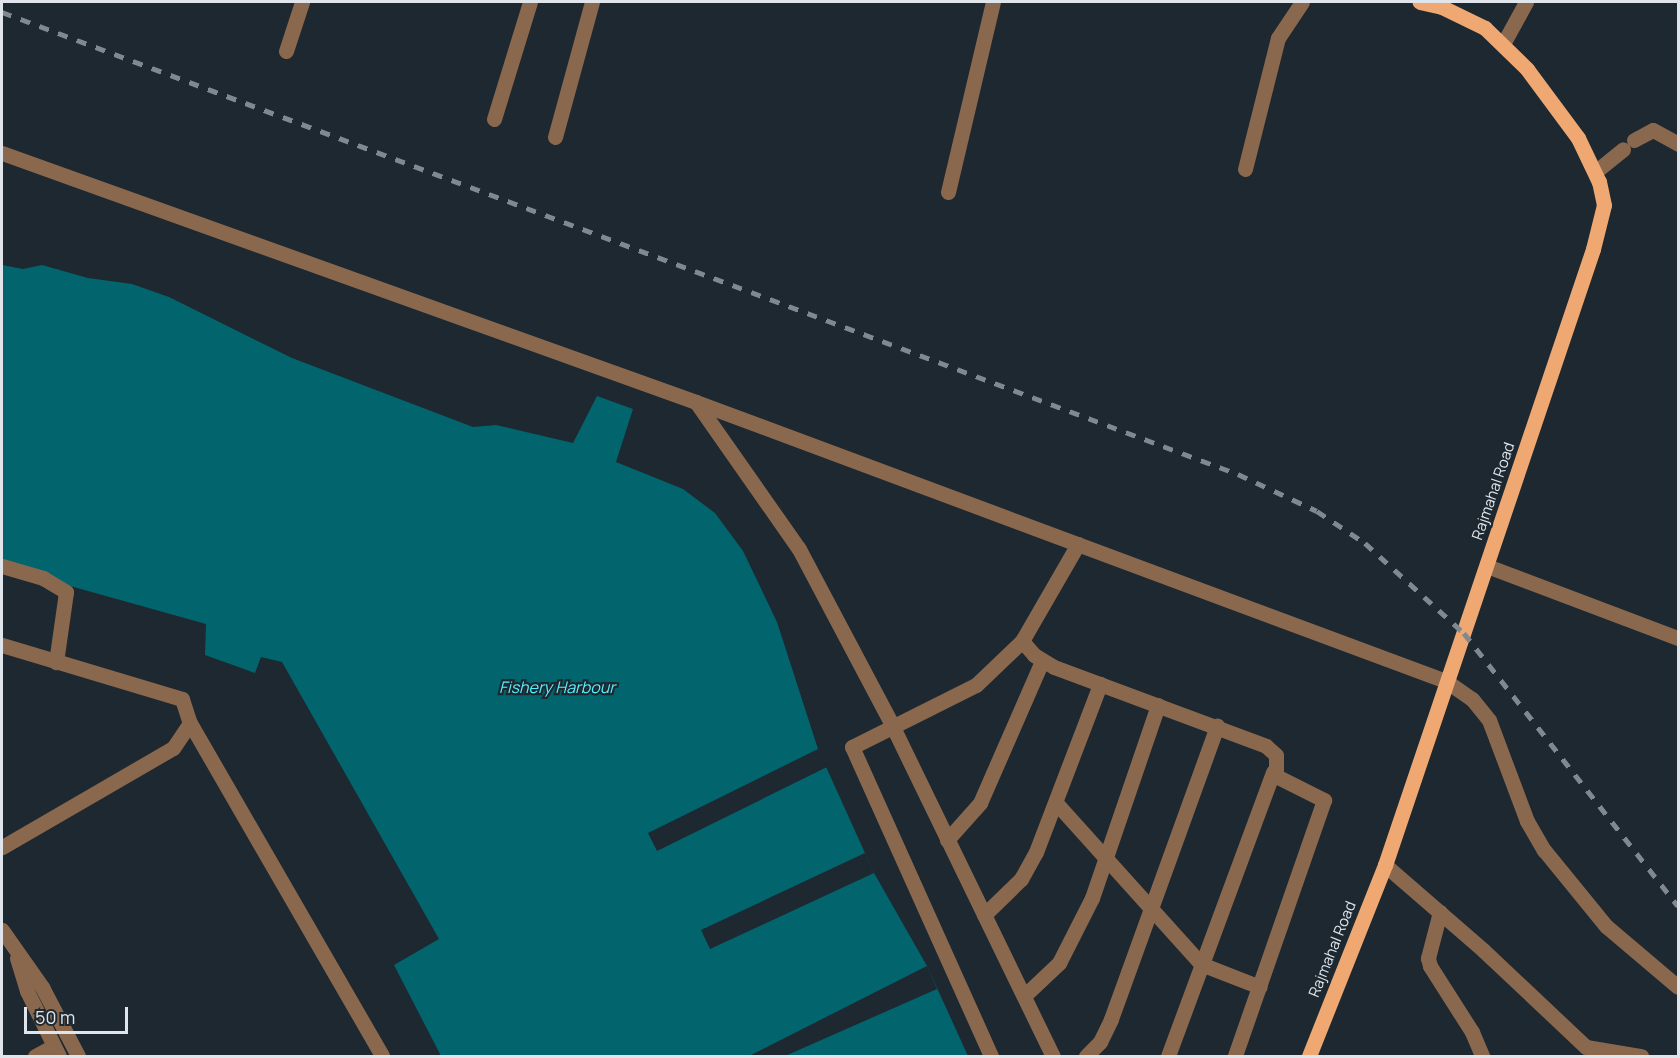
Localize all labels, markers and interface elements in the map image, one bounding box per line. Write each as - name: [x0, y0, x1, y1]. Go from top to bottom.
- street label: Rajmahal Road: [1468, 440, 1518, 542]
- water label: Fishery Harbour: [499, 677, 615, 697]
- street label: Rajmahal Road: [1305, 898, 1359, 1000]
- scale bar: [27, 995, 130, 1033]
- text: 50 m: [35, 1005, 75, 1029]

